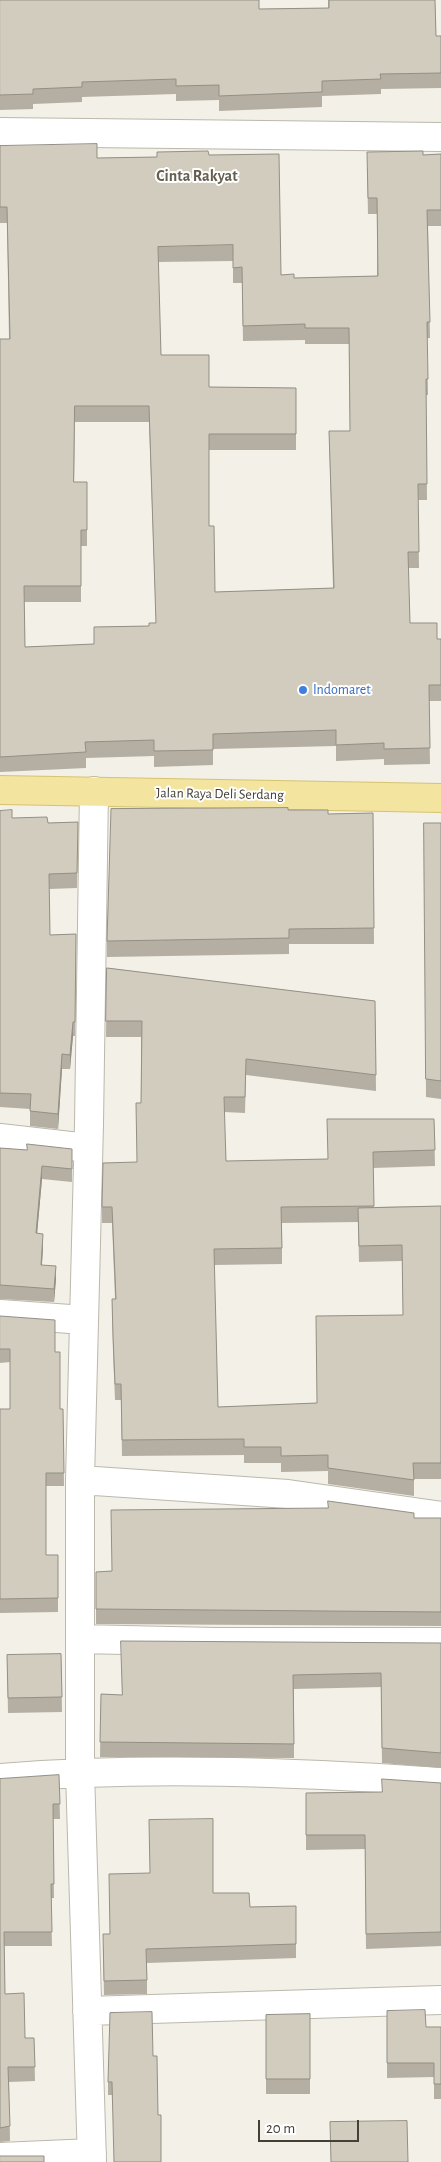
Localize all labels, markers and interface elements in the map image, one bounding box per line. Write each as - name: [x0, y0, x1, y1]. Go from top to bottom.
- district label: Cinta Rakyat: [156, 166, 238, 186]
- place label: Indomaret: [313, 682, 371, 698]
- marker: Indomaret: [297, 684, 309, 696]
- street label: Jalan Raya Deli Serdang: [156, 784, 284, 804]
- scale bar: [261, 2110, 362, 2142]
- text: 20 m: [266, 2121, 295, 2136]

